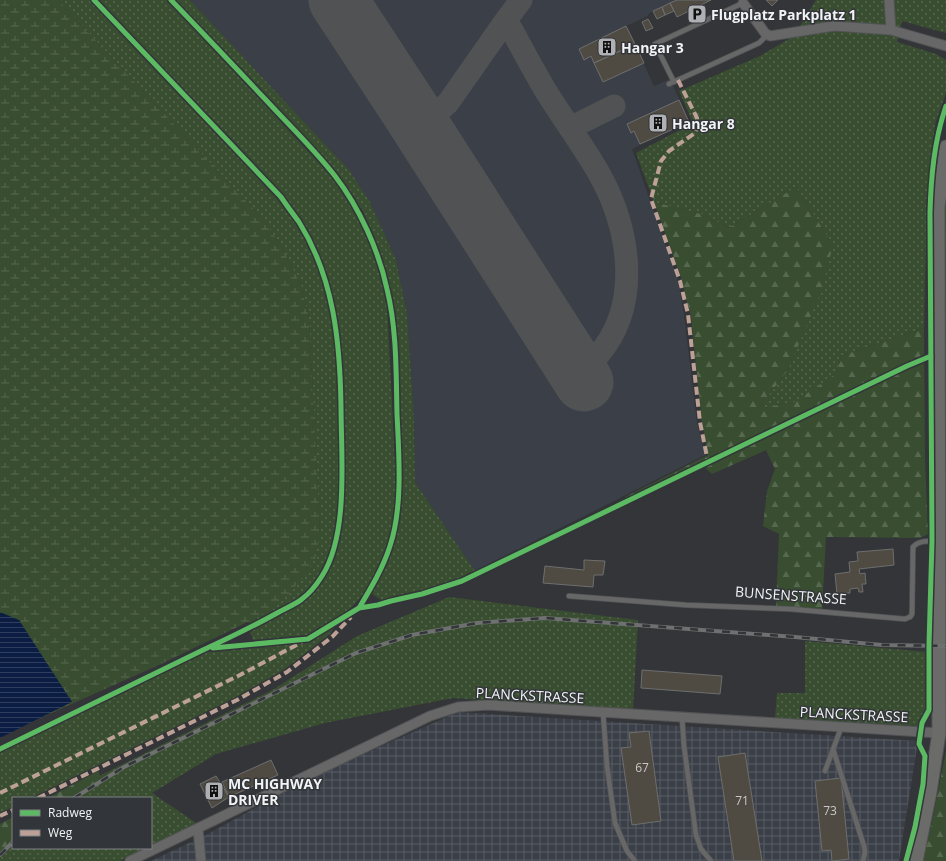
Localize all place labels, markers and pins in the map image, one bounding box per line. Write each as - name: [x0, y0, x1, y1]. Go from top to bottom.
- parking icon: Flugplatz Parkplatz 1: [686, 3, 708, 25]
- place label: Flugplatz Parkplatz 1: [711, 5, 857, 24]
- building icon: Hangar 3: [596, 36, 618, 58]
- place label: Hangar 3: [621, 38, 684, 57]
- building icon: Hangar 8: [647, 112, 669, 134]
- place label: Hangar 8: [672, 114, 735, 133]
- place label: MC HIGHWAY DRIVER: [228, 774, 322, 809]
- building icon: MC HIGHWAY DRIVER: [203, 780, 225, 802]

